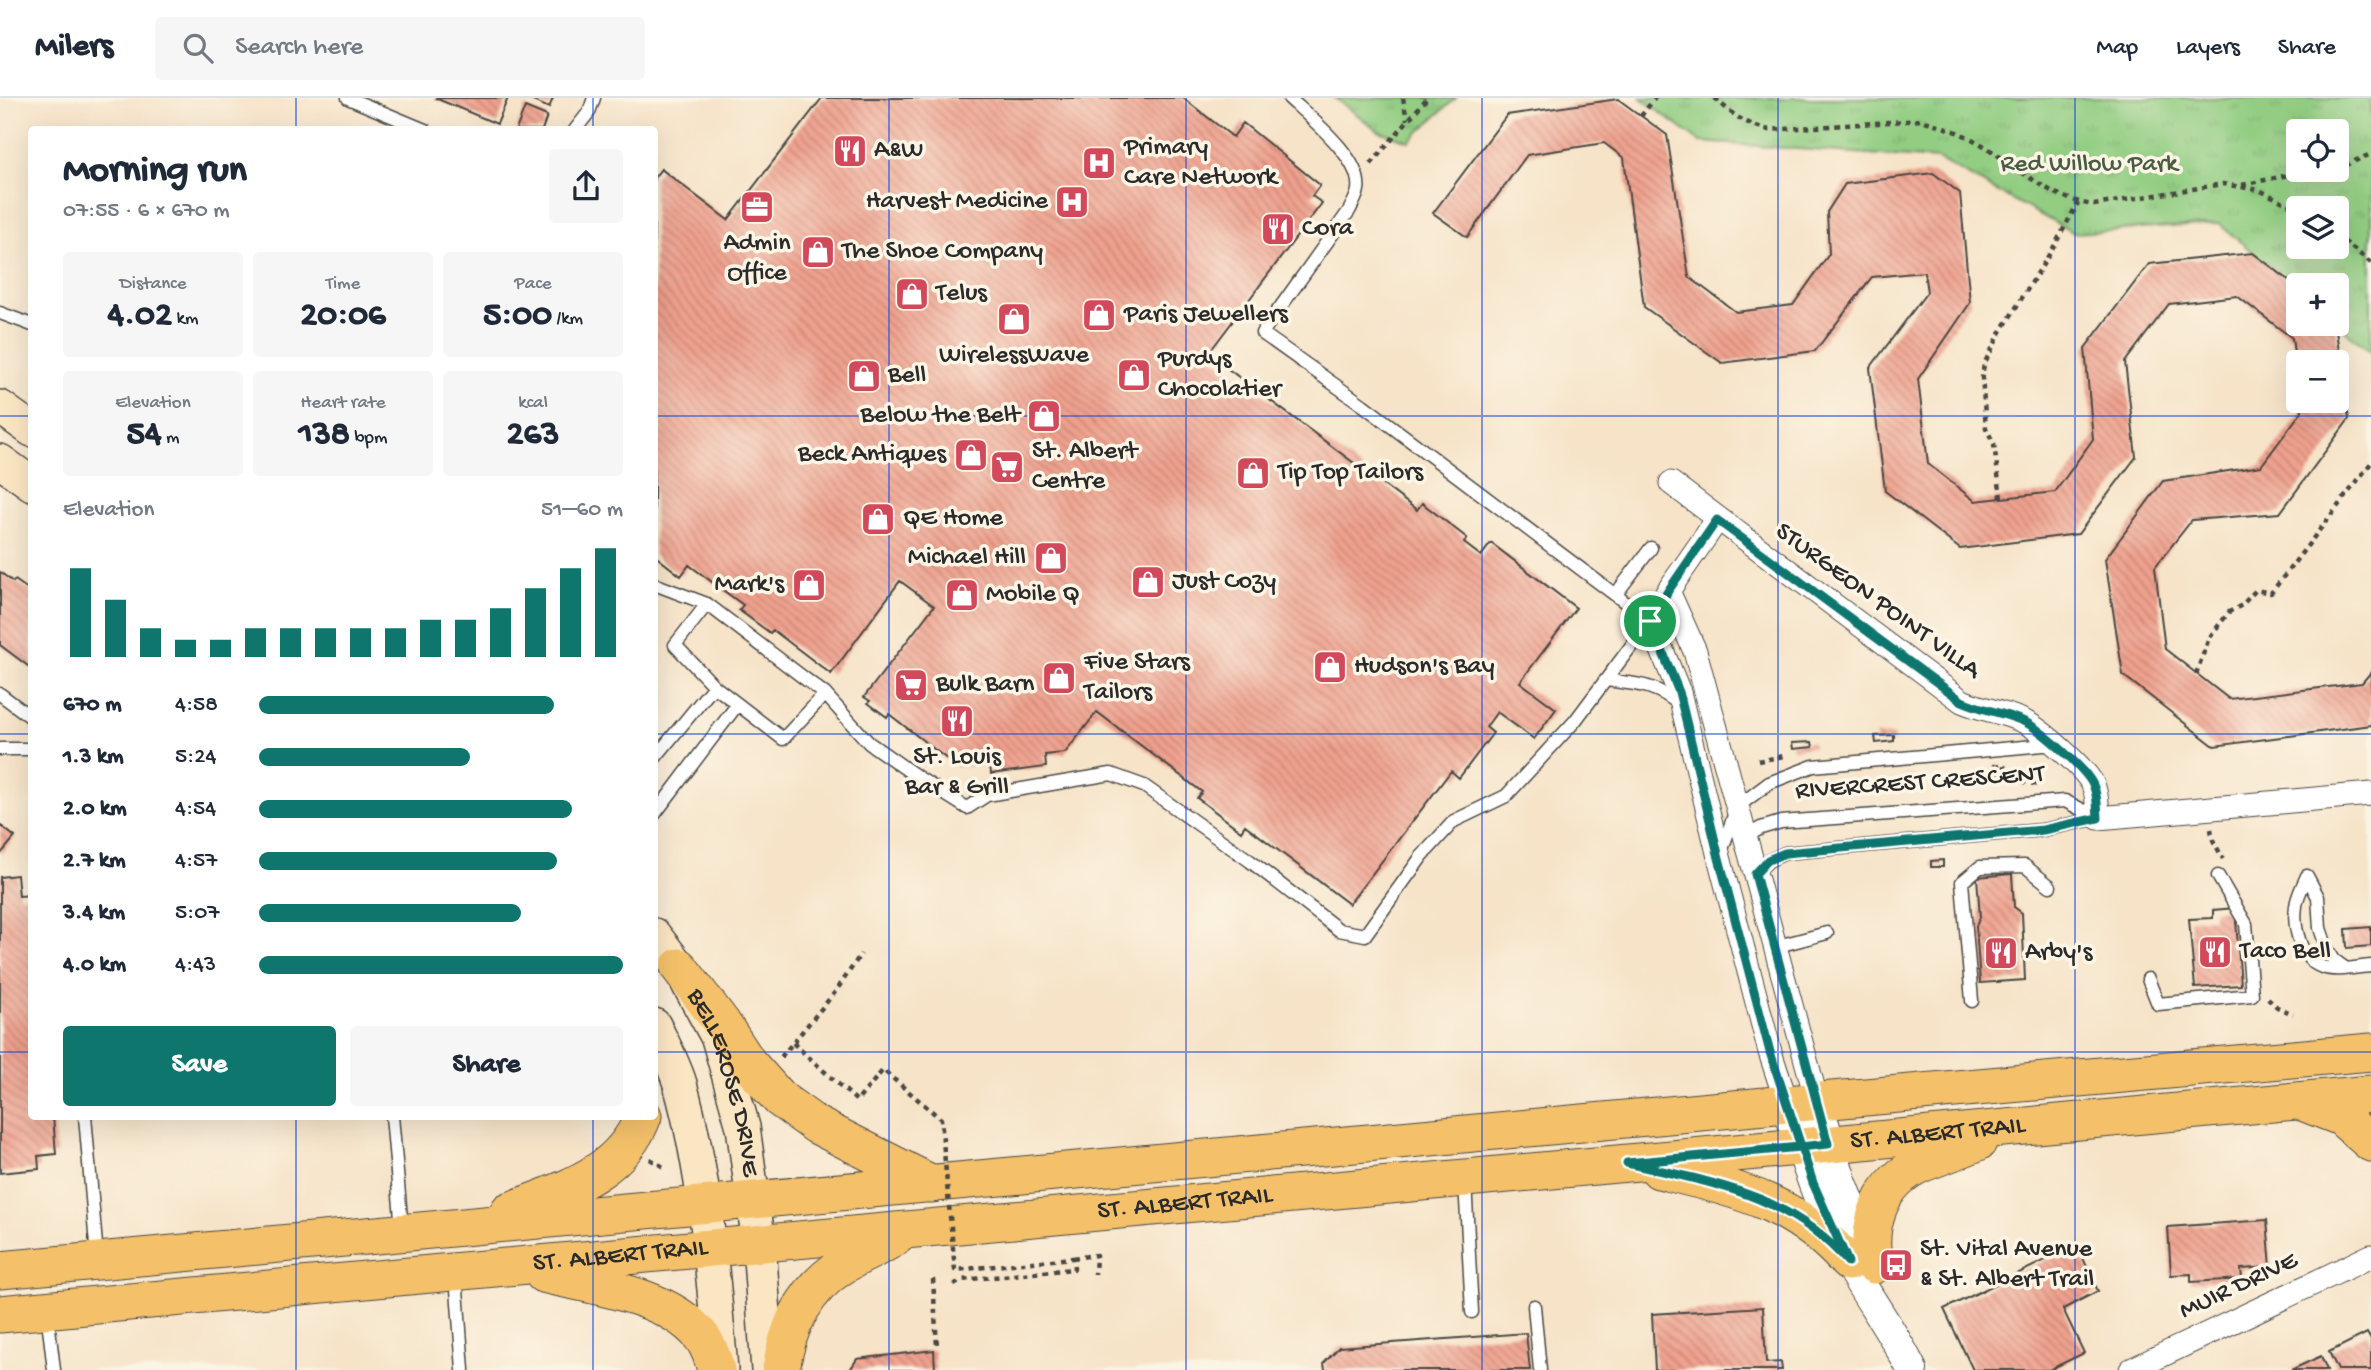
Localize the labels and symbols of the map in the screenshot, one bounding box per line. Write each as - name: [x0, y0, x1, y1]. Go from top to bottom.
- restaurant icon: A&W: [831, 132, 869, 170]
- place label: Primary Care Network: [1123, 133, 1279, 194]
- place label: A&W: [874, 136, 923, 167]
- hospital icon: Primary Care Network: [1080, 144, 1118, 182]
- park label: Red Willow Park: [2001, 150, 2180, 181]
- hospital icon: Harvest Medicine: [1053, 183, 1091, 221]
- place label: Harvest Medicine: [866, 187, 1049, 218]
- office icon: Admin Office: [738, 188, 776, 226]
- restaurant icon: Cora: [1259, 210, 1297, 248]
- place label: Cora: [1302, 214, 1355, 245]
- place label: Admin Office: [723, 229, 791, 290]
- shop icon: The Shoe Company: [799, 233, 837, 271]
- place label: The Shoe Company: [840, 237, 1043, 268]
- shop icon: Telus: [893, 275, 931, 313]
- place label: Telus: [934, 279, 988, 310]
- shop icon: Paris Jewellers: [1080, 296, 1118, 334]
- shop icon: WirelessWave: [995, 300, 1033, 338]
- place label: Paris Jewellers: [1123, 300, 1289, 331]
- place label: WirelessWave: [939, 341, 1090, 372]
- place label: Purdys Chocolatier: [1157, 345, 1284, 406]
- shop icon: Purdys Chocolatier: [1115, 356, 1153, 394]
- shop icon: Bell: [845, 357, 883, 395]
- place label: Bell: [887, 361, 926, 392]
- shop icon: Below the Belt: [1025, 397, 1063, 435]
- place label: Below the Belt: [860, 401, 1022, 432]
- shop icon: Beck Antiques: [952, 436, 990, 474]
- place label: St. Albert Centre: [1032, 437, 1139, 498]
- place label: Beck Antiques: [797, 440, 947, 471]
- supermarket icon: St. Albert Centre: [988, 448, 1026, 486]
- shop icon: Tip Top Tailors: [1234, 454, 1272, 492]
- place label: Tip Top Tailors: [1276, 458, 1425, 489]
- shop icon: QE Home: [859, 500, 897, 538]
- place label: QE Home: [903, 504, 1004, 535]
- street label: STURGEON POINT VILLA: [1768, 517, 1987, 688]
- shop icon: Michael Hill: [1032, 539, 1070, 577]
- place label: Michael Hill: [908, 543, 1026, 574]
- shop icon: Just Cozy: [1129, 563, 1167, 601]
- shop icon: Mark's: [790, 566, 828, 604]
- place label: Just Cozy: [1172, 567, 1276, 598]
- place label: Mark's: [715, 570, 785, 601]
- shop icon: Mobile Q: [943, 576, 981, 614]
- place label: Mobile Q: [986, 580, 1080, 611]
- pin: [1620, 591, 1680, 651]
- place label: Five Stars Tailors: [1082, 648, 1191, 709]
- shop icon: Hudson's Bay: [1311, 648, 1349, 686]
- place label: Hudson's Bay: [1354, 652, 1495, 683]
- shop icon: Five Stars Tailors: [1040, 659, 1078, 697]
- supermarket icon: Bulk Barn: [892, 666, 930, 704]
- place label: Bulk Barn: [935, 670, 1035, 701]
- restaurant icon: St. Louis Bar & Grill: [938, 702, 976, 740]
- place label: St. Louis Bar & Grill: [904, 743, 1009, 804]
- street label: RIVERCREST CRESCENT: [1794, 760, 2047, 808]
- restaurant icon: Taco Bell: [2196, 933, 2234, 971]
- restaurant icon: Arby's: [1982, 934, 2020, 972]
- place label: Taco Bell: [2238, 937, 2331, 968]
- place label: Arby's: [2025, 938, 2094, 969]
- street label: BELLEROSE DRIVE: [678, 983, 765, 1179]
- street label: ST. ALBERT TRAIL: [1849, 1111, 2028, 1158]
- street label: ST. ALBERT TRAIL: [1096, 1180, 1275, 1228]
- street label: ST. ALBERT TRAIL: [532, 1233, 711, 1280]
- place label: St. Vital Avenue & St. Albert Trail: [1920, 1235, 2094, 1296]
- bus stop icon: St. Vital Avenue & St. Albert Trail: [1877, 1246, 1915, 1284]
- street label: MUIR DRIVE: [2175, 1246, 2304, 1328]

